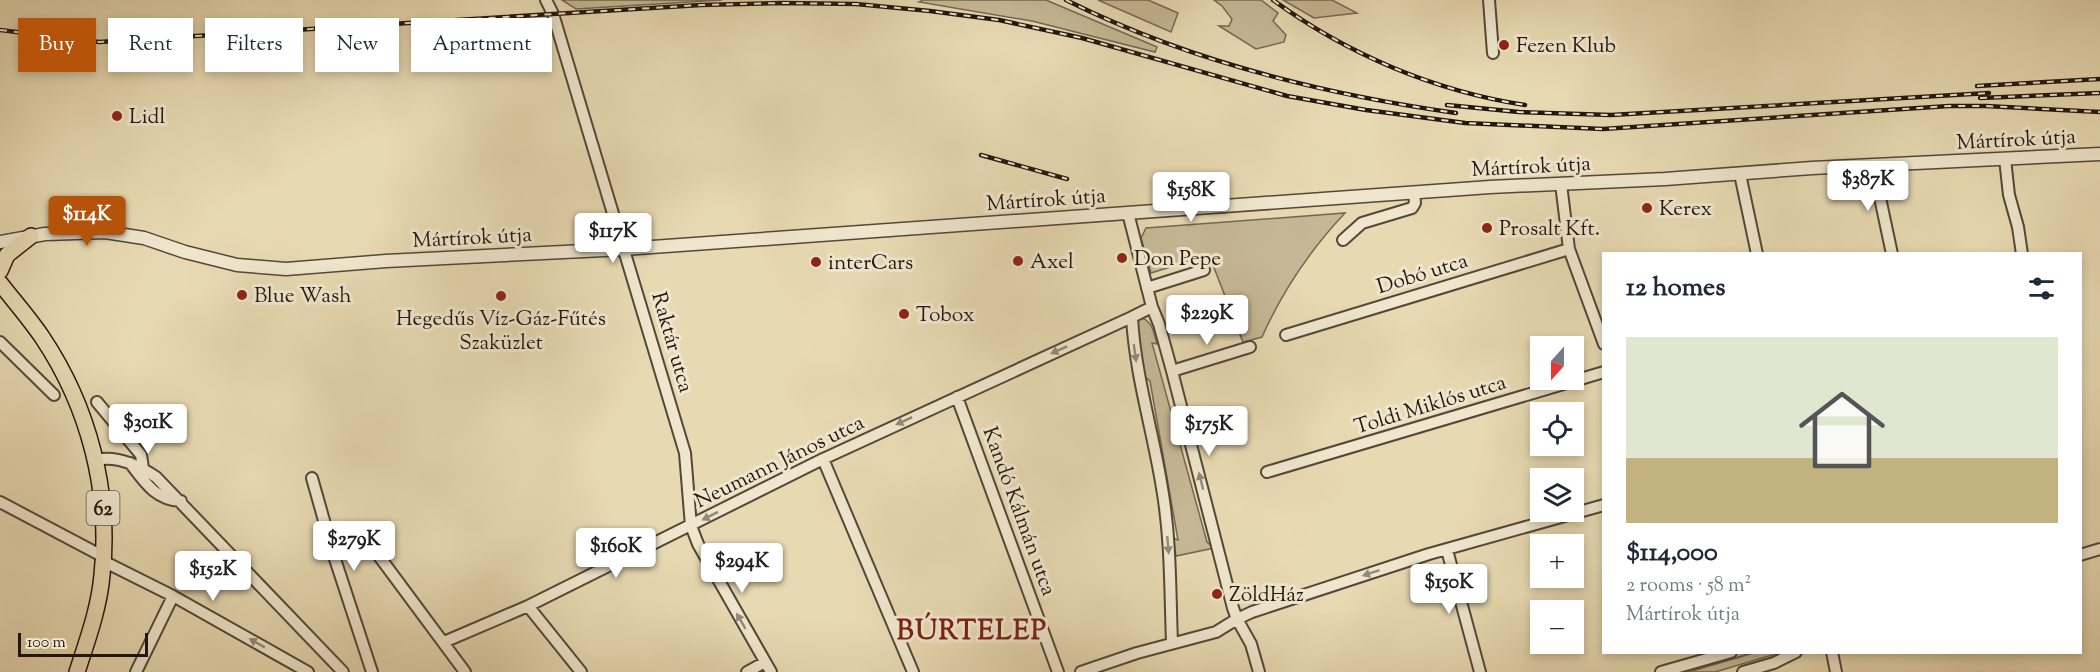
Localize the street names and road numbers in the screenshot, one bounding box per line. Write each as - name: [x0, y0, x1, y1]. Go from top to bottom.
- street label: Mártírok útja: [1956, 123, 2077, 159]
- street label: Mártírok útja: [1471, 150, 1592, 186]
- street label: Mártírok útja: [985, 182, 1107, 220]
- street label: Mártírok útja: [412, 221, 533, 257]
- street label: Dobó utca: [1373, 247, 1472, 303]
- street label: Raktár utca: [642, 289, 700, 397]
- street label: Toldi Miklós utca: [1351, 368, 1510, 443]
- street label: Neumann János utca: [690, 409, 870, 517]
- street label: Kandó Kálmán utca: [974, 423, 1063, 601]
- road number: 62: [86, 491, 120, 525]

